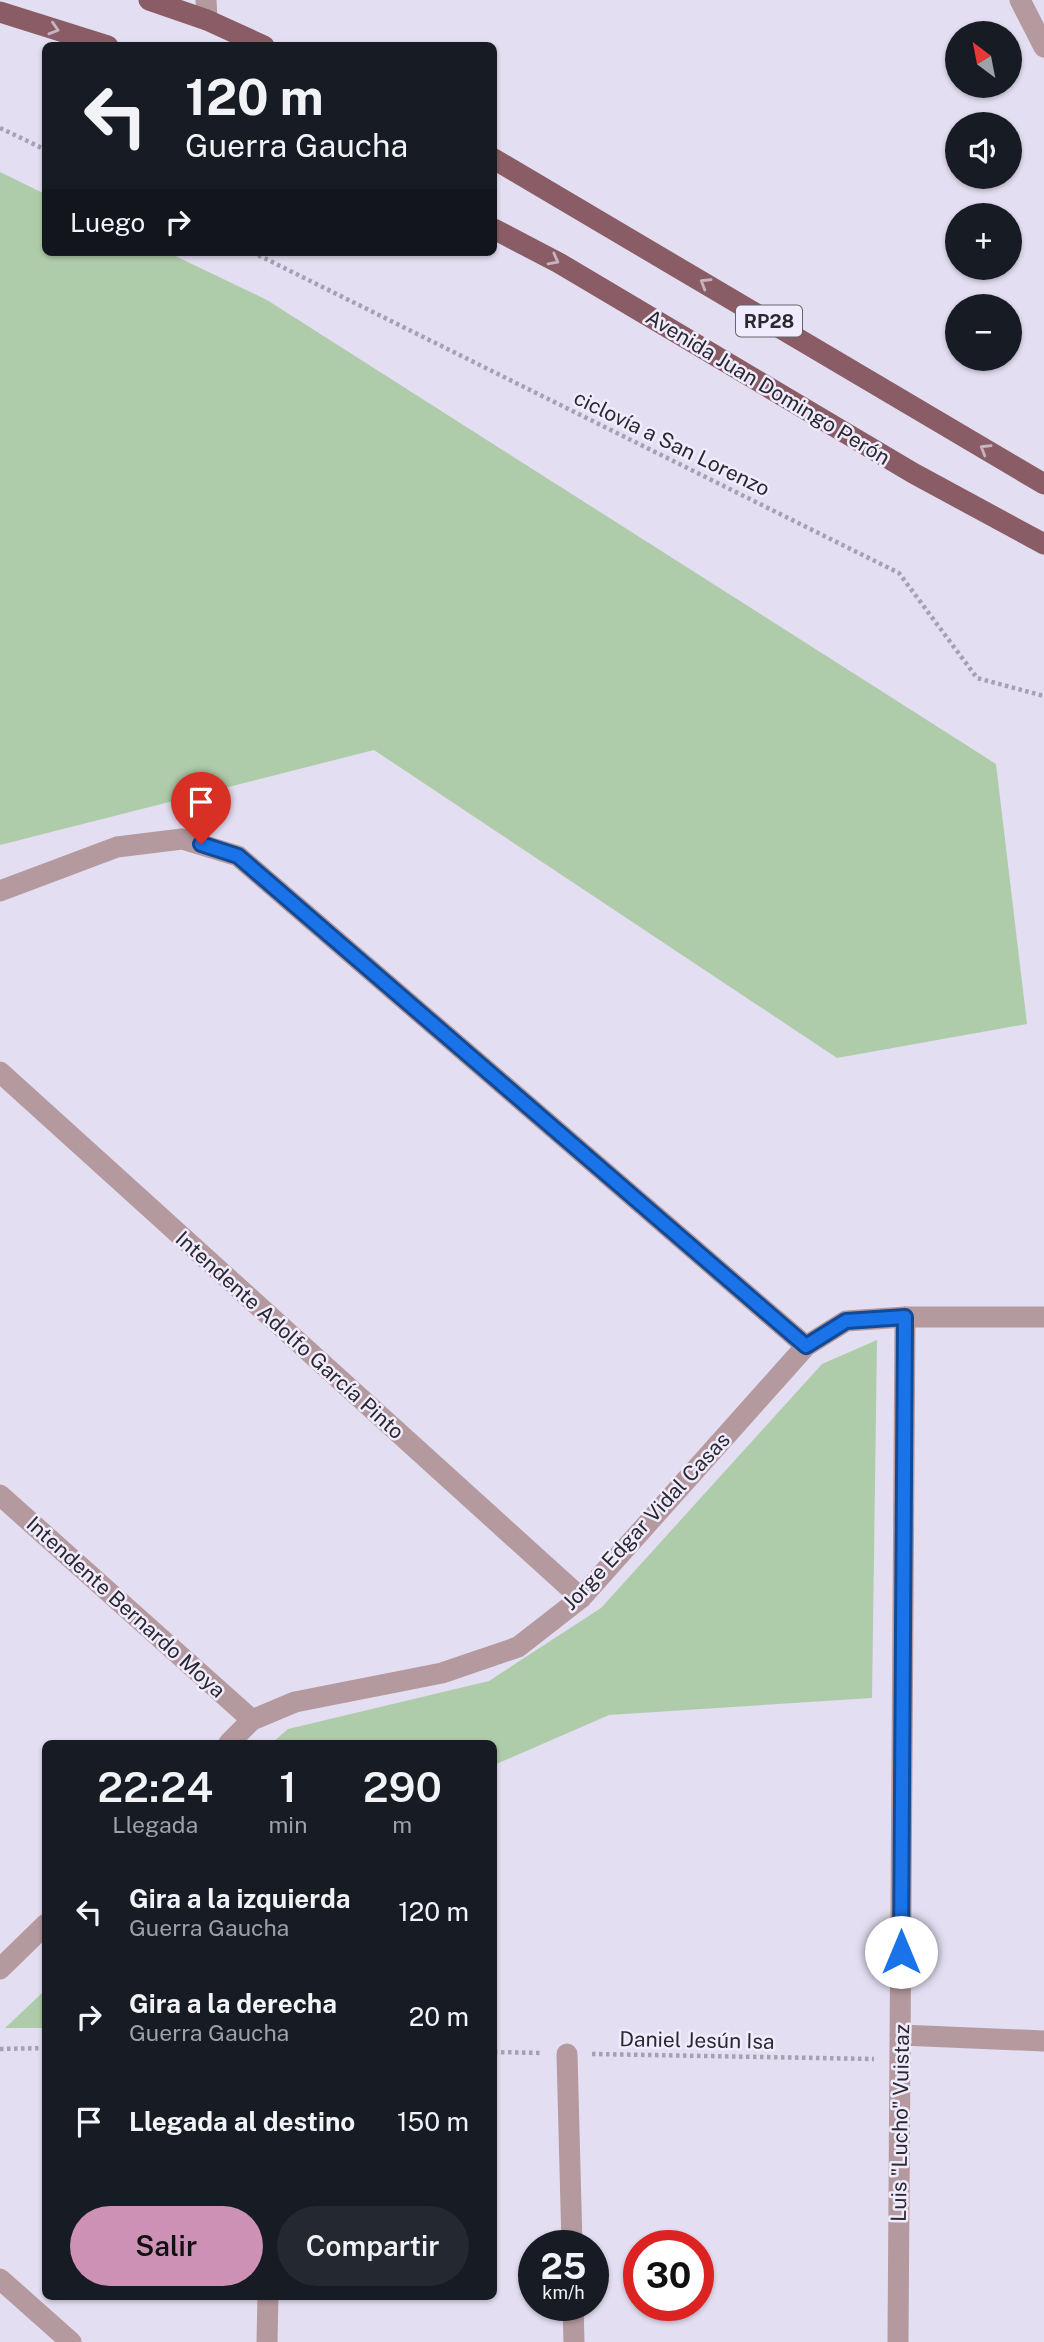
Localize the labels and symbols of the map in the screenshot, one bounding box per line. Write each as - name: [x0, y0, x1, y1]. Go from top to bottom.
- one-way arrow: [47, 21, 60, 35]
- north arrow: [945, 21, 1022, 98]
- one-way arrow: [547, 252, 559, 266]
- one-way arrow: [700, 278, 713, 291]
- street label: Avenida Juan Domingo Perón: [641, 304, 895, 470]
- road number: RP28: [736, 306, 802, 336]
- street label: ciclovía a San Lorenzo: [570, 385, 774, 501]
- one-way arrow: [980, 444, 993, 457]
- pin: [171, 772, 231, 844]
- street label: Intendente Adolfo García Pinto: [171, 1226, 409, 1444]
- street label: Jorge Edgar Vidal Casas: [557, 1427, 735, 1615]
- street label: Intendente Bernardo Moya: [22, 1511, 230, 1703]
- position arrow: [864, 1915, 938, 1989]
- street label: Luis "Lucho" Vuistaz: [886, 2024, 914, 2222]
- street label: Daniel Jesún Isa: [619, 2026, 775, 2054]
- speed limit sign: 30: [623, 2230, 714, 2321]

